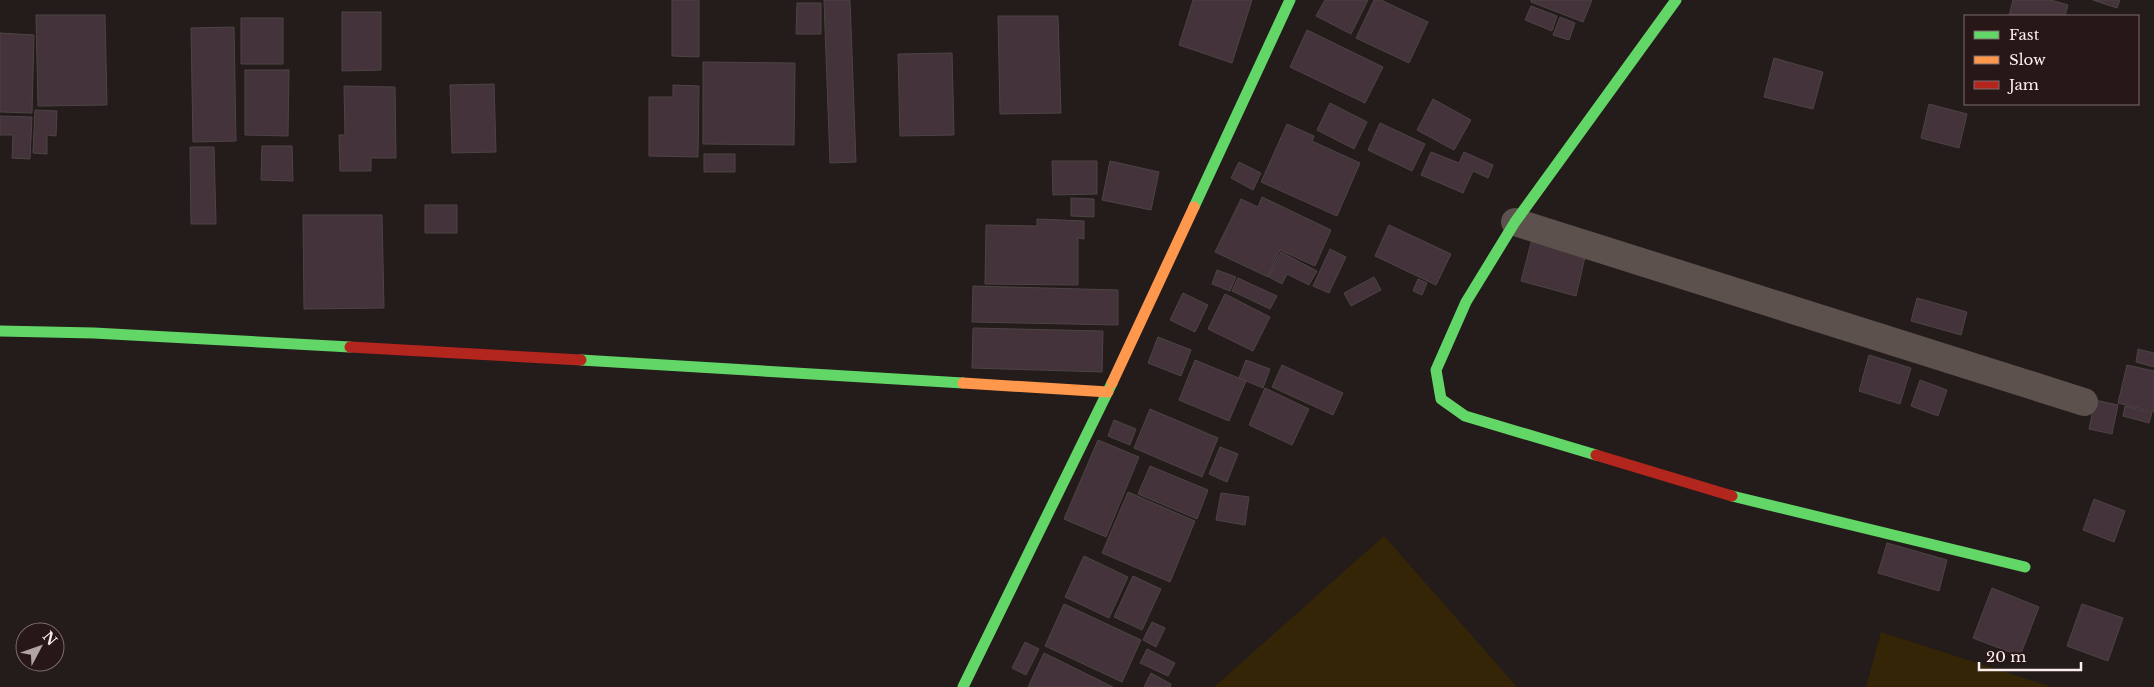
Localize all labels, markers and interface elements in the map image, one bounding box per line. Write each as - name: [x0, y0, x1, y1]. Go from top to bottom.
- legend: [1964, 15, 2139, 105]
- text: Fast: [2009, 25, 2040, 44]
- text: Slow: [2009, 50, 2046, 69]
- text: Jam: [2007, 75, 2039, 94]
- north arrow: [15, 622, 65, 672]
- text: N: [39, 628, 61, 649]
- scale bar: [1979, 640, 2082, 672]
- text: 20 m: [1986, 647, 2026, 666]

